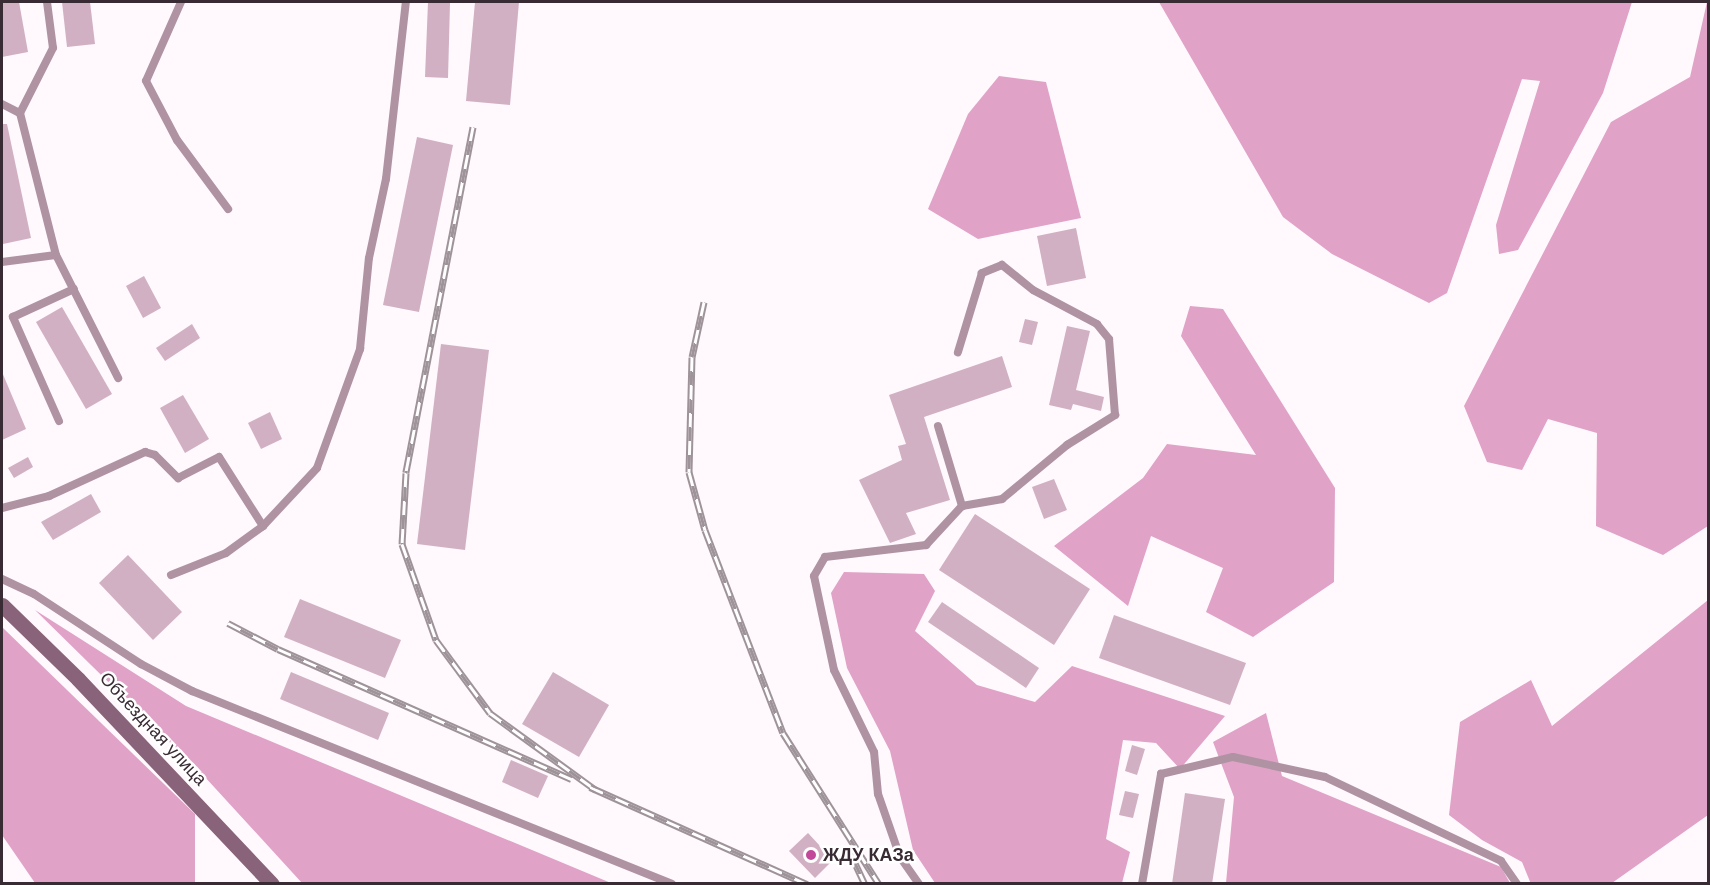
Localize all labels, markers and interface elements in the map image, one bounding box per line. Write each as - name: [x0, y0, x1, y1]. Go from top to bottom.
- street label: Объездная улица: [95, 668, 211, 790]
- place label: ЖДУ КАЗа: [823, 844, 914, 866]
- marker: ЖДУ КАЗа: [804, 848, 818, 862]

